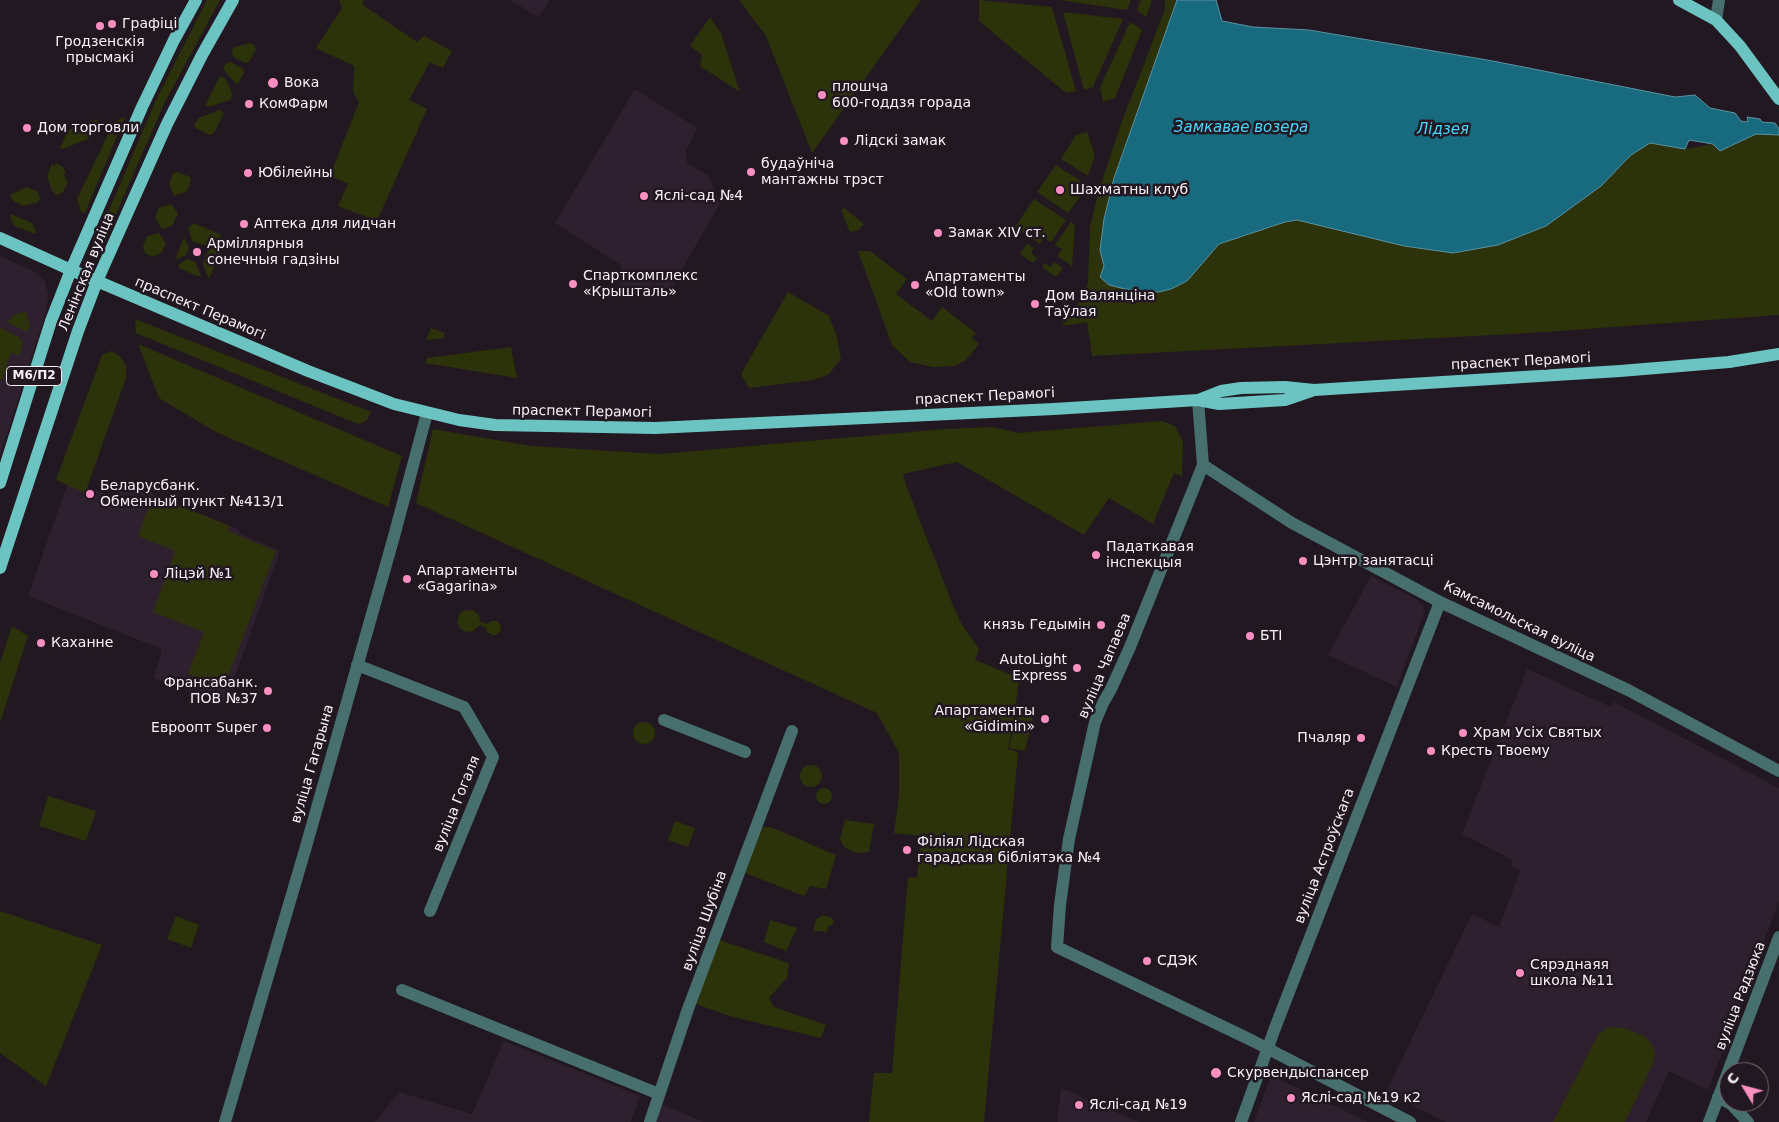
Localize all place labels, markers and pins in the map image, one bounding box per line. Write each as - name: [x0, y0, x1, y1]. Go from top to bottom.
- place label: Графіці: [122, 16, 177, 32]
- marker: Графіці: [106, 18, 118, 30]
- marker: Гродзенскія прысмакі: [94, 20, 106, 32]
- place label: Гродзенскія прысмакі: [55, 34, 145, 66]
- place label: Вока: [284, 75, 319, 91]
- marker: Вока: [266, 76, 280, 90]
- place label: плошча 600-годдзя горада: [832, 79, 971, 111]
- marker: плошча 600-годдзя горада: [816, 89, 828, 101]
- place label: КомФарм: [259, 96, 328, 112]
- marker: КомФарм: [243, 98, 255, 110]
- place label: Дом торговли: [37, 120, 139, 136]
- marker: Дом торговли: [21, 122, 33, 134]
- place label: Лідскі замак: [854, 133, 946, 149]
- marker: Лідскі замак: [838, 135, 850, 147]
- place label: будаўніча мантажны трэст: [761, 156, 884, 188]
- place label: Юбілейны: [258, 165, 333, 181]
- marker: будаўніча мантажны трэст: [745, 166, 757, 178]
- marker: Юбілейны: [242, 167, 254, 179]
- place label: Шахматны клуб: [1070, 182, 1188, 198]
- marker: Шахматны клуб: [1054, 184, 1066, 196]
- place label: Яслі-сад №4: [654, 188, 743, 204]
- marker: Яслі-сад №4: [638, 190, 650, 202]
- place label: Аптека для лидчан: [254, 216, 396, 232]
- marker: Аптека для лидчан: [238, 218, 250, 230]
- place label: Замак XIV ст.: [948, 225, 1046, 241]
- marker: Замак XIV ст.: [932, 227, 944, 239]
- place label: Арміллярныя сонечныя гадзіны: [207, 236, 340, 268]
- marker: Арміллярныя сонечныя гадзіны: [191, 246, 203, 258]
- place label: Спарткомплекс «Крышталь»: [583, 268, 698, 300]
- place label: Апартаменты «Old town»: [925, 269, 1025, 302]
- marker: Спарткомплекс «Крышталь»: [567, 278, 579, 290]
- marker: Апартаменты «Old town»: [909, 279, 921, 291]
- place label: Дом Валянціна Таўлая: [1045, 288, 1155, 321]
- marker: Дом Валянціна Таўлая: [1029, 298, 1041, 310]
- place label: Беларусбанк. Обменный пункт №413/1: [100, 478, 284, 511]
- marker: Беларусбанк. Обменный пункт №413/1: [84, 488, 96, 500]
- place label: Падаткавая інспекцыя: [1106, 539, 1194, 572]
- marker: Падаткавая інспекцыя: [1090, 549, 1102, 561]
- place label: Цэнтр занятасці: [1313, 553, 1434, 569]
- marker: Цэнтр занятасці: [1297, 555, 1309, 567]
- place label: Апартаменты «Gagarina»: [417, 563, 517, 596]
- place label: Ліцэй №1: [164, 566, 233, 582]
- marker: Ліцэй №1: [148, 568, 160, 580]
- marker: Апартаменты «Gagarina»: [401, 573, 413, 585]
- place label: князь Гедымін: [983, 617, 1091, 633]
- marker: князь Гедымін: [1095, 619, 1107, 631]
- place label: БТІ: [1260, 628, 1282, 644]
- marker: БТІ: [1244, 630, 1256, 642]
- place label: Каханне: [51, 635, 113, 651]
- marker: Каханне: [35, 637, 47, 649]
- place label: AutoLight Express: [1000, 652, 1067, 684]
- marker: AutoLight Express: [1071, 662, 1083, 674]
- place label: Франсабанк. ПОВ №37: [164, 675, 258, 708]
- marker: Франсабанк. ПОВ №37: [262, 685, 274, 697]
- place label: Апартаменты «Gidimin»: [935, 703, 1035, 736]
- marker: Апартаменты «Gidimin»: [1039, 713, 1051, 725]
- place label: Евроопт Super: [151, 720, 257, 736]
- marker: Евроопт Super: [261, 722, 273, 734]
- place label: Храм Усіх Святых: [1473, 725, 1602, 741]
- marker: Храм Усіх Святых: [1457, 727, 1469, 739]
- place label: Пчаляр: [1297, 730, 1351, 746]
- marker: Пчаляр: [1355, 732, 1367, 744]
- place label: Кресть Твоему: [1441, 743, 1550, 759]
- marker: Кресть Твоему: [1425, 745, 1437, 757]
- place label: Філіял Лідская гарадская бібліятэка №4: [917, 834, 1101, 866]
- marker: Філіял Лідская гарадская бібліятэка №4: [901, 844, 913, 856]
- place label: СДЭК: [1157, 953, 1197, 969]
- marker: СДЭК: [1141, 955, 1153, 967]
- place label: Сярэднаяя школа №11: [1530, 957, 1614, 990]
- marker: Сярэднаяя школа №11: [1514, 967, 1526, 979]
- place label: Скурвендыспансер: [1227, 1065, 1369, 1081]
- marker: Скурвендыспансер: [1209, 1066, 1223, 1080]
- place label: Яслі-сад №19 к2: [1301, 1090, 1421, 1106]
- marker: Яслі-сад №19 к2: [1285, 1092, 1297, 1104]
- place label: Яслі-сад №19: [1089, 1097, 1187, 1113]
- marker: Яслі-сад №19: [1073, 1099, 1085, 1111]

